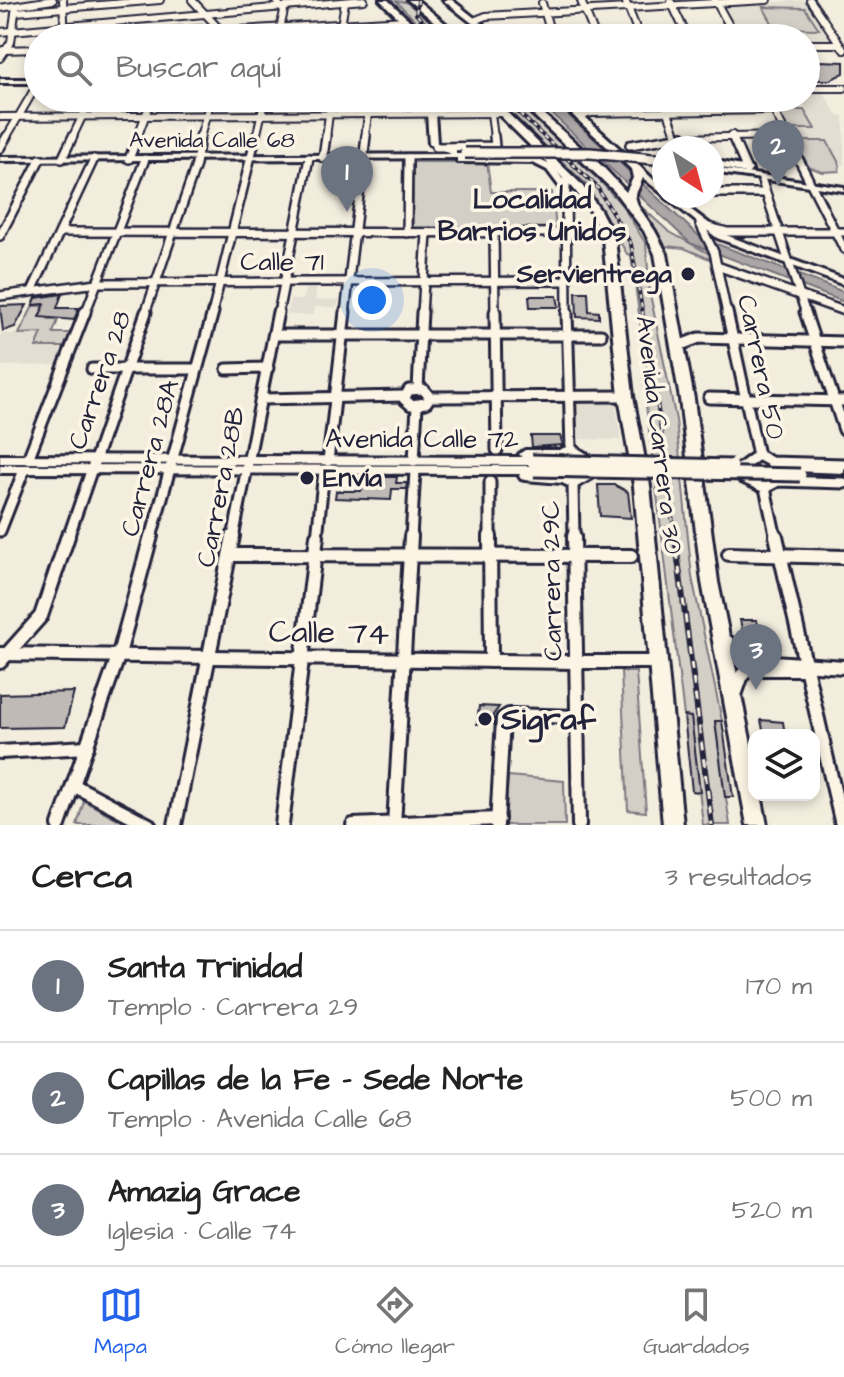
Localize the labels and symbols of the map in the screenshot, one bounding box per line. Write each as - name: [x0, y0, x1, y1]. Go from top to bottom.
- pin: 2: [752, 120, 804, 186]
- street label: Avenida Calle 68: [129, 125, 295, 156]
- north arrow: [652, 136, 724, 208]
- pin: 1: [321, 146, 373, 212]
- district label: Localidad Barrios Unidos: [438, 180, 626, 251]
- street label: Calle 71: [240, 244, 324, 280]
- place label: Servientrega: [516, 256, 673, 295]
- marker: Servientrega: [679, 265, 697, 283]
- your location: [352, 280, 392, 320]
- street label: Carrera 50: [728, 291, 794, 443]
- street label: Carrera 28: [60, 306, 141, 454]
- street label: Avenida Carrera 30: [627, 314, 691, 556]
- street label: Carrera 28A: [112, 375, 188, 540]
- street label: Carrera 28B: [188, 404, 254, 570]
- street label: Avenida Calle 72: [325, 421, 519, 457]
- place label: Envía: [323, 460, 383, 496]
- marker: Envía: [298, 469, 316, 487]
- street label: Carrera 29C: [533, 500, 571, 662]
- street label: Calle 74: [268, 609, 390, 657]
- pin: 3: [730, 624, 782, 690]
- place label: Sigraf: [500, 697, 597, 743]
- marker: Sigraf: [476, 710, 494, 728]

